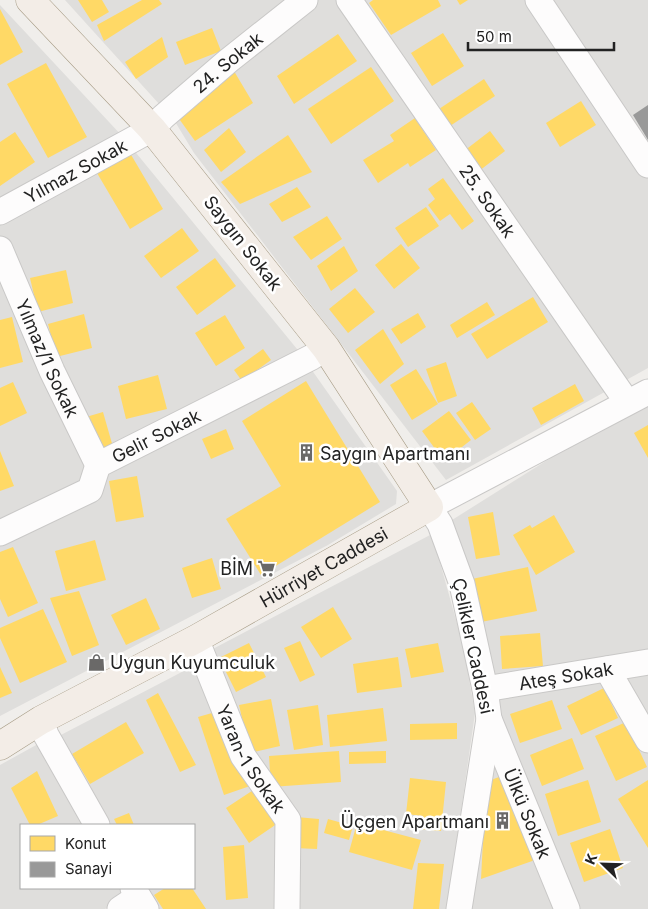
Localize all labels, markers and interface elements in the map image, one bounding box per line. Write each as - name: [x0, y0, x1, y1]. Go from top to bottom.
- scale bar: [468, 20, 614, 52]
- street label: 24. Sokak: [188, 27, 267, 97]
- text: 50 m: [476, 27, 512, 46]
- street label: Yılmaz Sokak: [21, 134, 130, 207]
- street label: 25. Sokak: [455, 160, 520, 241]
- street label: Saygın Sokak: [199, 191, 287, 295]
- street label: Yılmaz/1 Sokak: [12, 296, 83, 421]
- street label: Gelir Sokak: [108, 404, 204, 467]
- building icon: Saygın Apartmanı: [296, 443, 316, 463]
- place label: Saygın Apartmanı: [320, 443, 470, 464]
- street label: Hürriyet Caddesi: [256, 522, 391, 611]
- place label: BİM: [220, 557, 253, 579]
- supermarket icon: BİM: [257, 558, 277, 578]
- street label: Çelikler Caddesi: [448, 576, 498, 716]
- shop icon: Uygun Kuyumculuk: [86, 652, 106, 672]
- place label: Uygun Kuyumculuk: [110, 652, 275, 673]
- street label: Ateş Sokak: [517, 657, 615, 694]
- street label: Yaran-1 Sokak: [213, 701, 290, 817]
- street label: Ülkü Sokak: [500, 765, 556, 862]
- place label: Üçgen Apartmanı: [341, 810, 489, 832]
- building icon: Üçgen Apartmanı: [493, 811, 513, 831]
- legend: [20, 824, 195, 889]
- text: Konut: [65, 834, 106, 853]
- north arrow: [578, 839, 628, 889]
- text: K: [581, 851, 600, 867]
- text: Sanayi: [65, 859, 112, 878]

